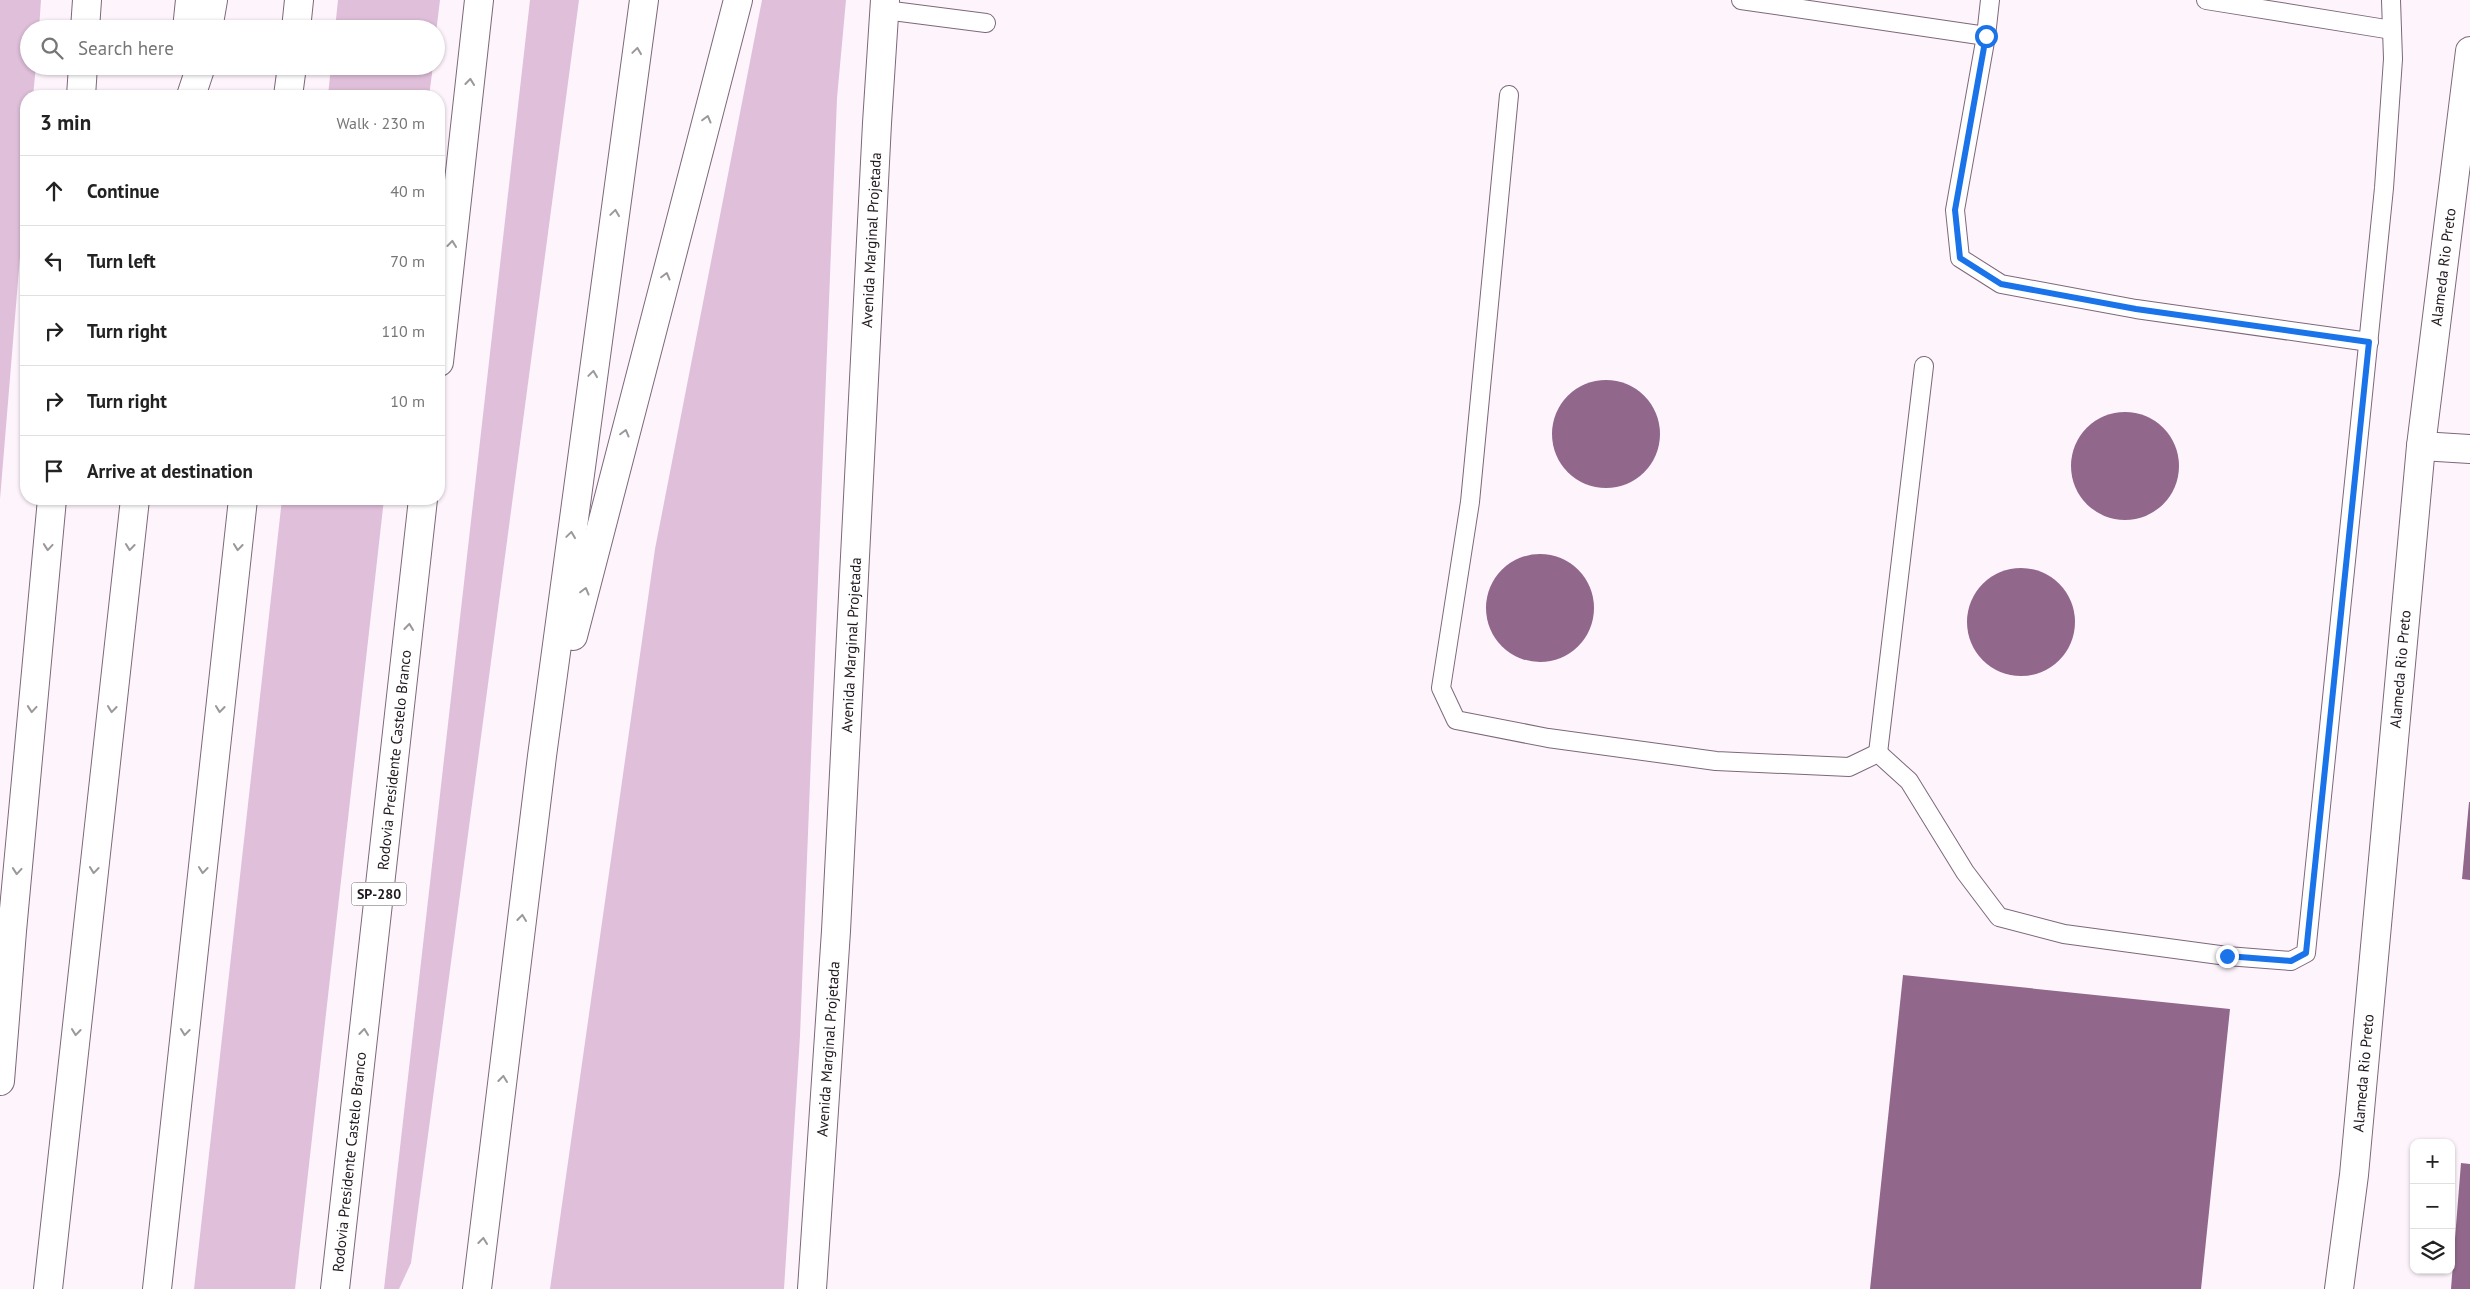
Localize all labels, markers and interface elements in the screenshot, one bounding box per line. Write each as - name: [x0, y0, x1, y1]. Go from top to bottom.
- search box: [20, 20, 445, 75]
- route start: [1975, 25, 1998, 48]
- icon: search: [38, 34, 66, 62]
- text: Search here: [78, 36, 174, 60]
- one-way arrow: [631, 47, 641, 56]
- one-way arrow: [464, 78, 475, 86]
- text: 3 min: [40, 109, 91, 136]
- text: Walk · 230 m: [336, 113, 425, 133]
- one-way arrow: [701, 114, 712, 123]
- street label: Avenida Marginal Projetada: [857, 152, 885, 328]
- icon: ahead: [40, 177, 68, 205]
- text: Continue: [87, 179, 159, 203]
- text: 40 m: [390, 181, 425, 201]
- street label: Alameda Rio Preto: [2426, 207, 2460, 327]
- one-way arrow: [609, 208, 620, 216]
- one-way arrow: [446, 239, 457, 247]
- icon: left: [40, 247, 68, 275]
- text: Turn left: [87, 249, 156, 273]
- text: 70 m: [390, 251, 425, 271]
- one-way arrow: [660, 272, 671, 280]
- icon: right: [40, 317, 68, 345]
- text: Turn right: [87, 319, 167, 343]
- text: 110 m: [382, 321, 425, 341]
- one-way arrow: [587, 369, 598, 377]
- icon: right: [40, 387, 68, 415]
- text: Turn right: [87, 389, 167, 413]
- text: 10 m: [390, 391, 425, 411]
- one-way arrow: [620, 430, 630, 438]
- icon: arrive: [40, 457, 68, 485]
- text: Arrive at destination: [87, 459, 253, 483]
- one-way arrow: [566, 530, 576, 539]
- one-way arrow: [42, 544, 53, 552]
- one-way arrow: [125, 544, 136, 552]
- one-way arrow: [233, 544, 244, 552]
- street label: Avenida Marginal Projetada: [837, 557, 865, 733]
- one-way arrow: [579, 587, 589, 595]
- street label: Alameda Rio Preto: [2385, 609, 2415, 729]
- one-way arrow: [403, 623, 414, 631]
- street label: Rodovia Presidente Castelo Branco: [373, 649, 415, 871]
- one-way arrow: [27, 705, 38, 713]
- one-way arrow: [107, 705, 118, 713]
- one-way arrow: [215, 705, 226, 713]
- one-way arrow: [12, 867, 23, 875]
- one-way arrow: [89, 867, 100, 875]
- one-way arrow: [198, 867, 209, 875]
- road number: SP-280: [352, 882, 406, 906]
- one-way arrow: [516, 914, 527, 922]
- route end: [2216, 945, 2239, 968]
- street label: Avenida Marginal Projetada: [812, 961, 844, 1137]
- street label: Alameda Rio Preto: [2348, 1013, 2378, 1133]
- one-way arrow: [71, 1028, 82, 1036]
- one-way arrow: [180, 1028, 191, 1036]
- one-way arrow: [358, 1028, 369, 1036]
- street label: Rodovia Presidente Castelo Branco: [328, 1051, 370, 1273]
- one-way arrow: [497, 1075, 508, 1083]
- map controls: [2410, 1139, 2455, 1274]
- button: +: [2410, 1139, 2455, 1184]
- button: −: [2410, 1184, 2455, 1229]
- button: layers: [2410, 1229, 2455, 1274]
- one-way arrow: [477, 1236, 488, 1244]

